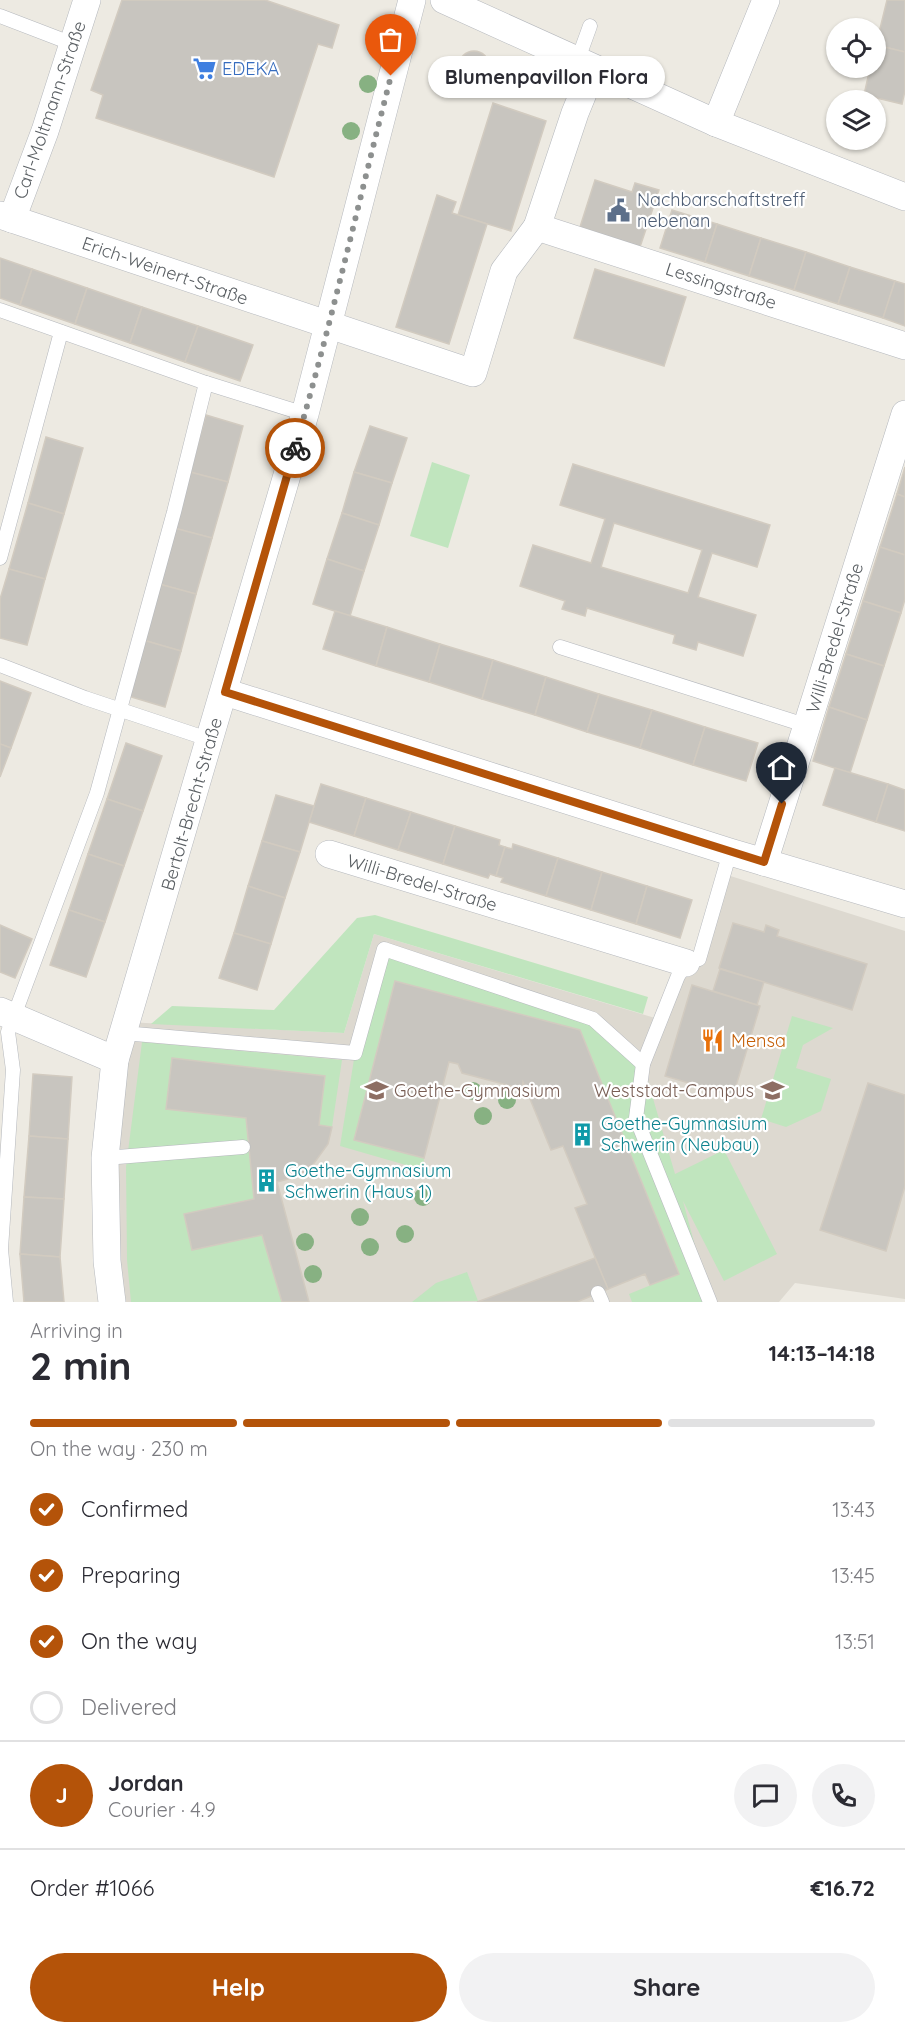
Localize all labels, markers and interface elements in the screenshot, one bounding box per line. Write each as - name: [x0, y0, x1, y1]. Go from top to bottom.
- pin: [365, 14, 416, 76]
- street label: Carl-Moltmann-Straße: [8, 18, 91, 202]
- map controls: [826, 18, 886, 150]
- button: locate: [826, 18, 886, 78]
- icon: bag: [374, 23, 407, 56]
- callout: Blumenpavillon Flora: [427, 55, 664, 97]
- supermarket icon: EDEKA: [191, 56, 217, 82]
- place label: EDEKA: [222, 57, 280, 80]
- text: Blumenpavillon Flora: [445, 64, 648, 89]
- button: layers: [826, 90, 886, 150]
- place label: Nachbarschaftstreff nebenan: [637, 188, 805, 232]
- public building icon: Nachbarschaftstreff nebenan: [606, 197, 632, 223]
- street label: Erich-Weinert-Straße: [79, 231, 251, 310]
- street label: Lessingstraße: [663, 257, 779, 314]
- courier: [265, 418, 325, 478]
- icon: bike: [279, 432, 312, 465]
- street label: Willi-Bredel-Straße: [801, 560, 868, 716]
- street label: Bertolt-Brecht-Straße: [156, 715, 227, 893]
- pin: [756, 742, 807, 804]
- icon: home: [765, 751, 798, 784]
- street label: Willi-Bredel-Straße: [344, 849, 500, 916]
- restaurant icon: Mensa: [700, 1028, 726, 1054]
- place label: Mensa: [731, 1029, 786, 1052]
- school or university icon: Goethe-Gymnasium: [363, 1078, 389, 1104]
- school or university icon: Weststadt-Campus: [759, 1078, 785, 1104]
- place label: Goethe-Gymnasium: [394, 1079, 560, 1102]
- place label: Weststadt-Campus: [594, 1079, 754, 1102]
- place label: Goethe-Gymnasium Schwerin (Neubau): [601, 1112, 767, 1156]
- building icon: Goethe-Gymnasium Schwerin (Neubau): [570, 1121, 596, 1147]
- place label: Goethe-Gymnasium Schwerin (Haus 1): [285, 1159, 451, 1203]
- building icon: Goethe-Gymnasium Schwerin (Haus 1): [254, 1168, 280, 1194]
- text: Arriving in: [30, 1318, 123, 1343]
- text: 14:13–14:18: [769, 1339, 875, 1367]
- text: 2 min: [30, 1341, 132, 1390]
- text: On the way · 230 m: [30, 1436, 208, 1461]
- icon: check: [30, 1493, 63, 1526]
- text: Confirmed: [81, 1495, 188, 1523]
- text: 13:43: [832, 1497, 875, 1522]
- icon: check: [30, 1559, 63, 1592]
- text: Preparing: [81, 1561, 181, 1589]
- text: 13:45: [832, 1563, 875, 1588]
- icon: check: [30, 1625, 63, 1658]
- text: On the way: [81, 1627, 197, 1655]
- text: 13:51: [835, 1629, 875, 1654]
- text: Delivered: [81, 1693, 177, 1721]
- button: chat: [734, 1764, 797, 1827]
- button: phone: [812, 1764, 875, 1827]
- text: Jordan: [108, 1769, 184, 1797]
- text: J: [55, 1781, 68, 1809]
- text: Courier · 4.9: [108, 1797, 216, 1822]
- text: Order #1066: [30, 1874, 154, 1902]
- text: €16.72: [810, 1874, 875, 1902]
- button: Help: [30, 1953, 447, 2022]
- button: Share: [459, 1953, 875, 2022]

